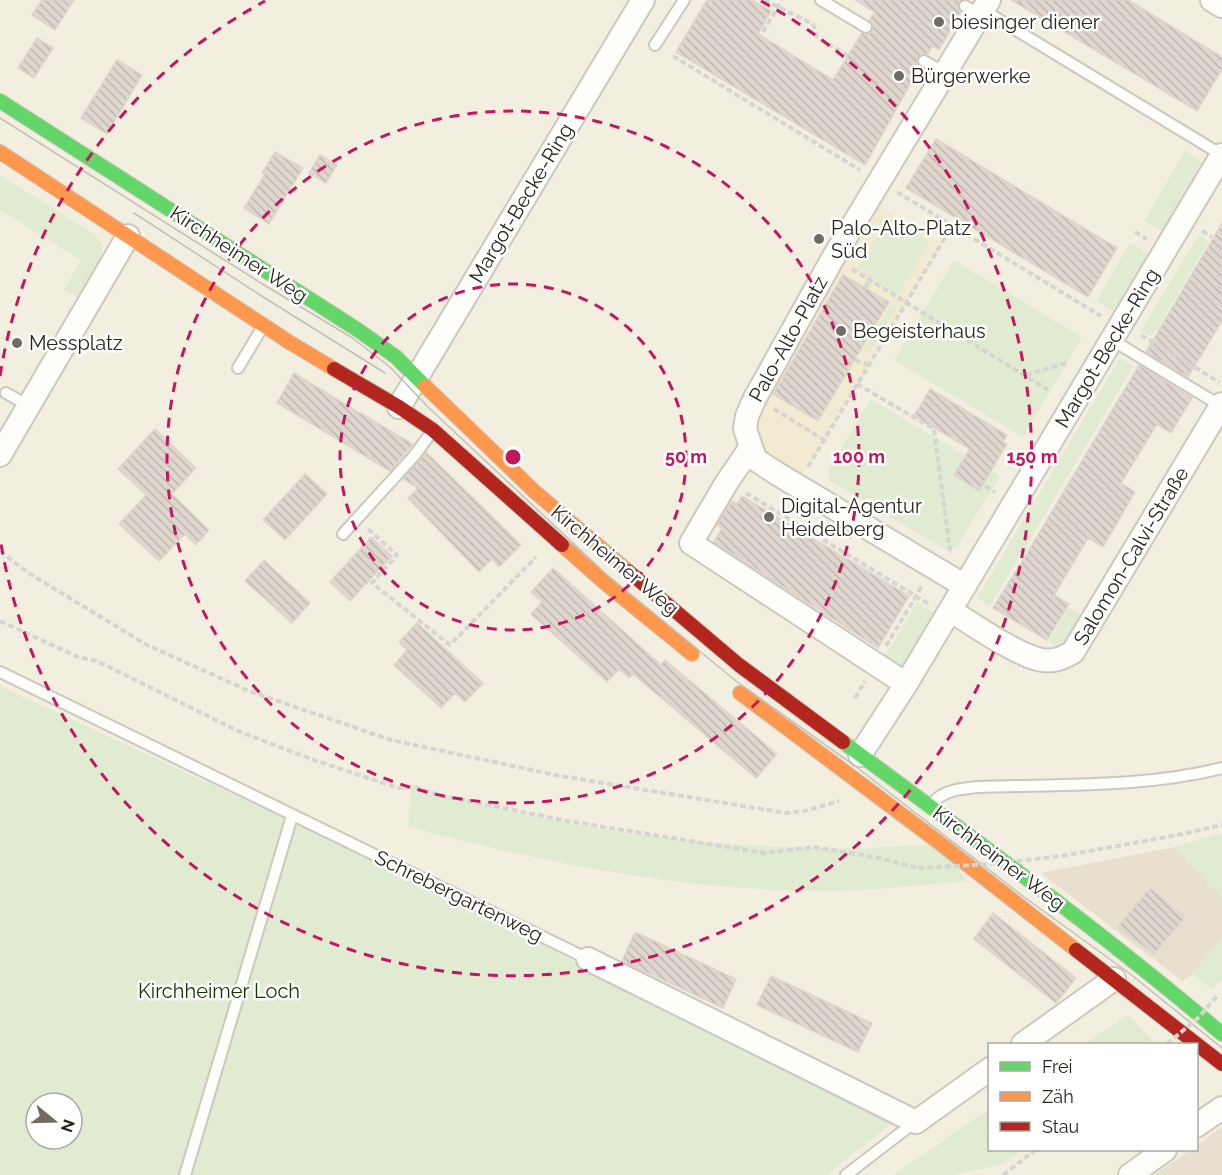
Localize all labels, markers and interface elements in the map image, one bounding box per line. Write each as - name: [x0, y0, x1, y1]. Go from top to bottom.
- place label: biesinger diener: [951, 10, 1100, 34]
- marker: biesinger diener: [932, 15, 946, 29]
- place label: Bürgerwerke: [911, 64, 1031, 88]
- marker: Bürgerwerke: [892, 69, 906, 83]
- street label: Margot-Becke-Ring: [464, 119, 578, 287]
- street label: Kirchheimer Weg: [166, 201, 312, 307]
- place label: Palo-Alto-Platz Süd: [831, 216, 971, 263]
- marker: Palo-Alto-Platz Süd: [812, 232, 826, 246]
- street label: Margot-Becke-Ring: [1050, 264, 1164, 432]
- street label: Palo-Alto-Platz: [744, 272, 833, 406]
- place label: Begeisterhaus: [853, 319, 986, 343]
- marker: Begeisterhaus: [834, 324, 848, 338]
- place label: Messplatz: [29, 331, 123, 355]
- marker: Messplatz: [10, 336, 24, 350]
- text: 50 m: [665, 446, 707, 467]
- text: 100 m: [833, 446, 885, 467]
- text: 150 m: [1007, 446, 1058, 467]
- centre of rings: [503, 447, 523, 467]
- street label: Salomon-Calvi-Straße: [1068, 462, 1194, 649]
- place label: Digital-Agentur Heidelberg: [781, 494, 922, 541]
- street label: Kirchheimer Weg: [546, 500, 684, 620]
- marker: Digital-Agentur Heidelberg: [762, 510, 776, 524]
- street label: Kirchheimer Weg: [928, 801, 1070, 915]
- street label: Schrebergartenweg: [371, 845, 547, 947]
- park label: Kirchheimer Loch: [138, 979, 300, 1003]
- legend: [988, 1043, 1198, 1151]
- text: Frei: [1042, 1056, 1072, 1077]
- text: Zäh: [1042, 1086, 1074, 1107]
- north arrow: [24, 1091, 84, 1151]
- text: Stau: [1042, 1116, 1079, 1137]
- text: N: [57, 1117, 79, 1135]

